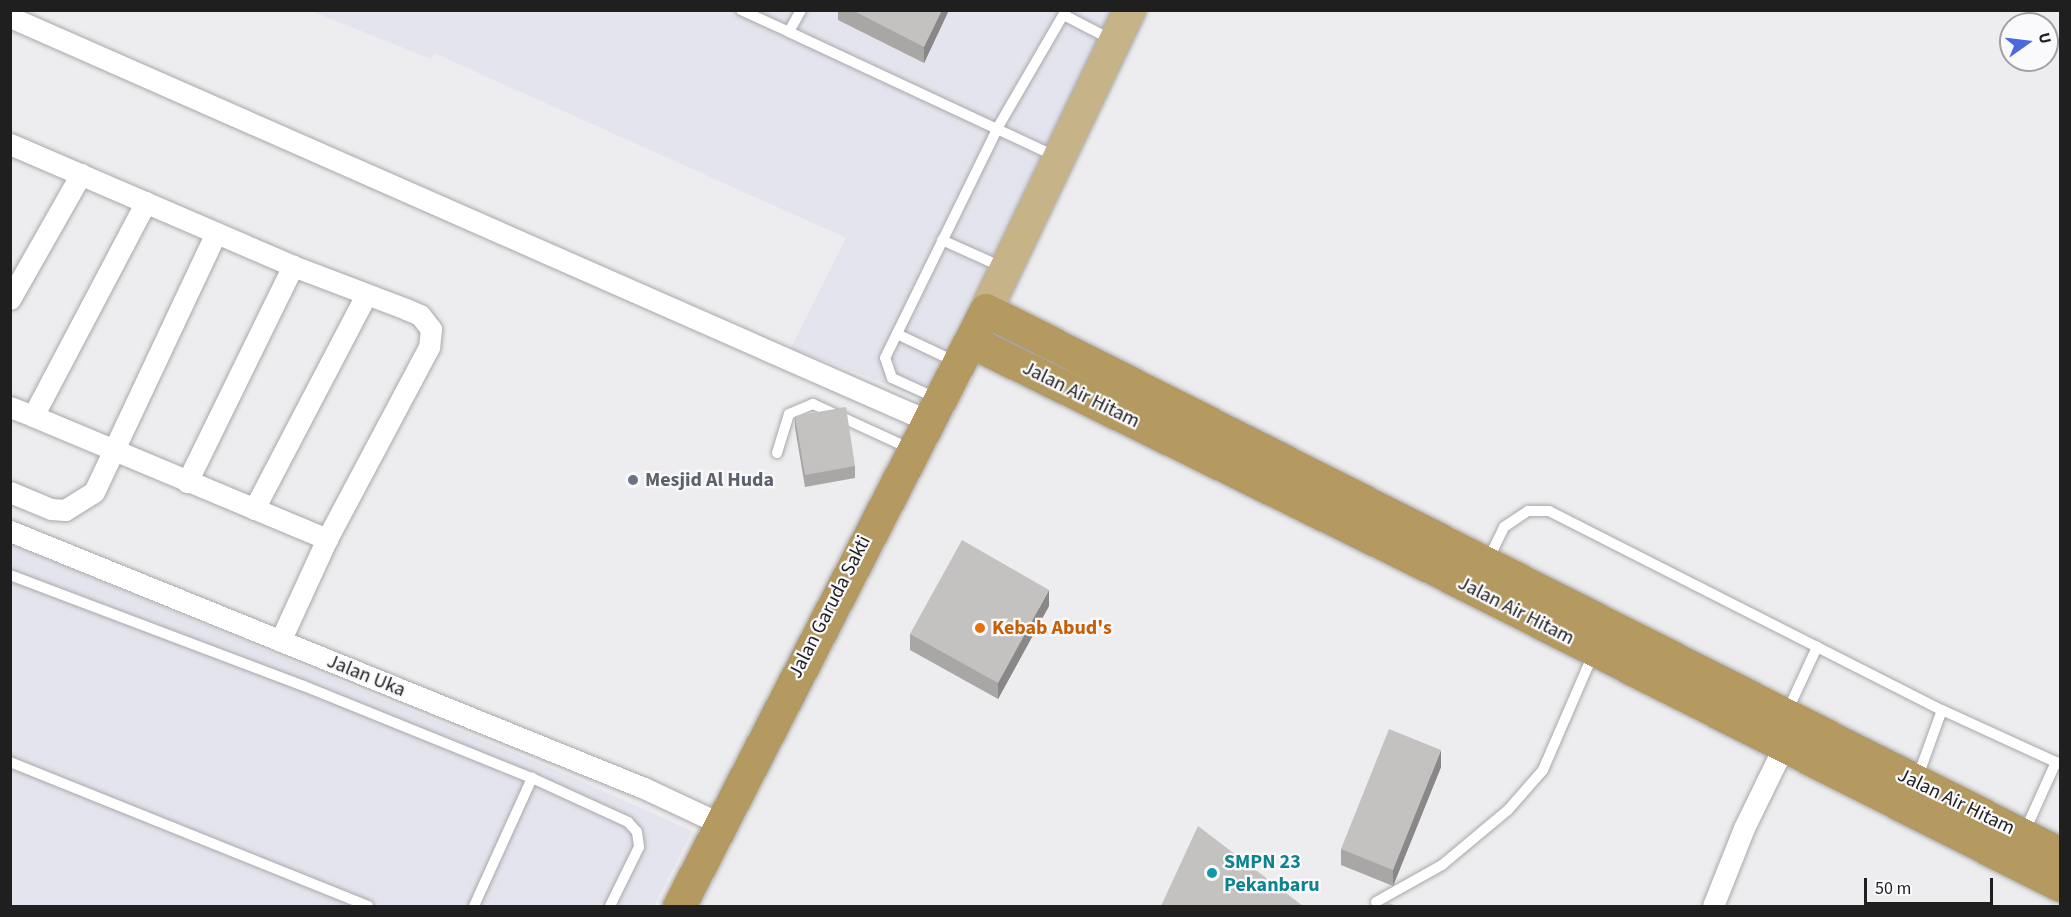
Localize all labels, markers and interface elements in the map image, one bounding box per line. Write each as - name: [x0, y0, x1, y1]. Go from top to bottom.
- north arrow: [1999, 12, 2059, 72]
- text: U: [2033, 30, 2056, 46]
- street label: Jalan Air Hitam: [1018, 356, 1144, 434]
- place label: Mesjid Al Huda: [645, 468, 774, 492]
- marker: Mesjid Al Huda: [626, 473, 640, 487]
- street label: Jalan Garuda Sakti: [784, 532, 876, 682]
- street label: Jalan Air Hitam: [1454, 571, 1578, 651]
- place label: Kebab Abud's: [992, 616, 1112, 640]
- marker: Kebab Abud's: [973, 621, 987, 635]
- street label: Jalan Uka: [323, 649, 409, 703]
- street label: Jalan Air Hitam: [1893, 763, 2019, 841]
- place label: SMPN 23 Pekanbaru: [1224, 850, 1320, 897]
- marker: SMPN 23 Pekanbaru: [1205, 866, 1219, 880]
- scale bar: [1867, 866, 1996, 904]
- text: 50 m: [1875, 876, 1911, 901]

